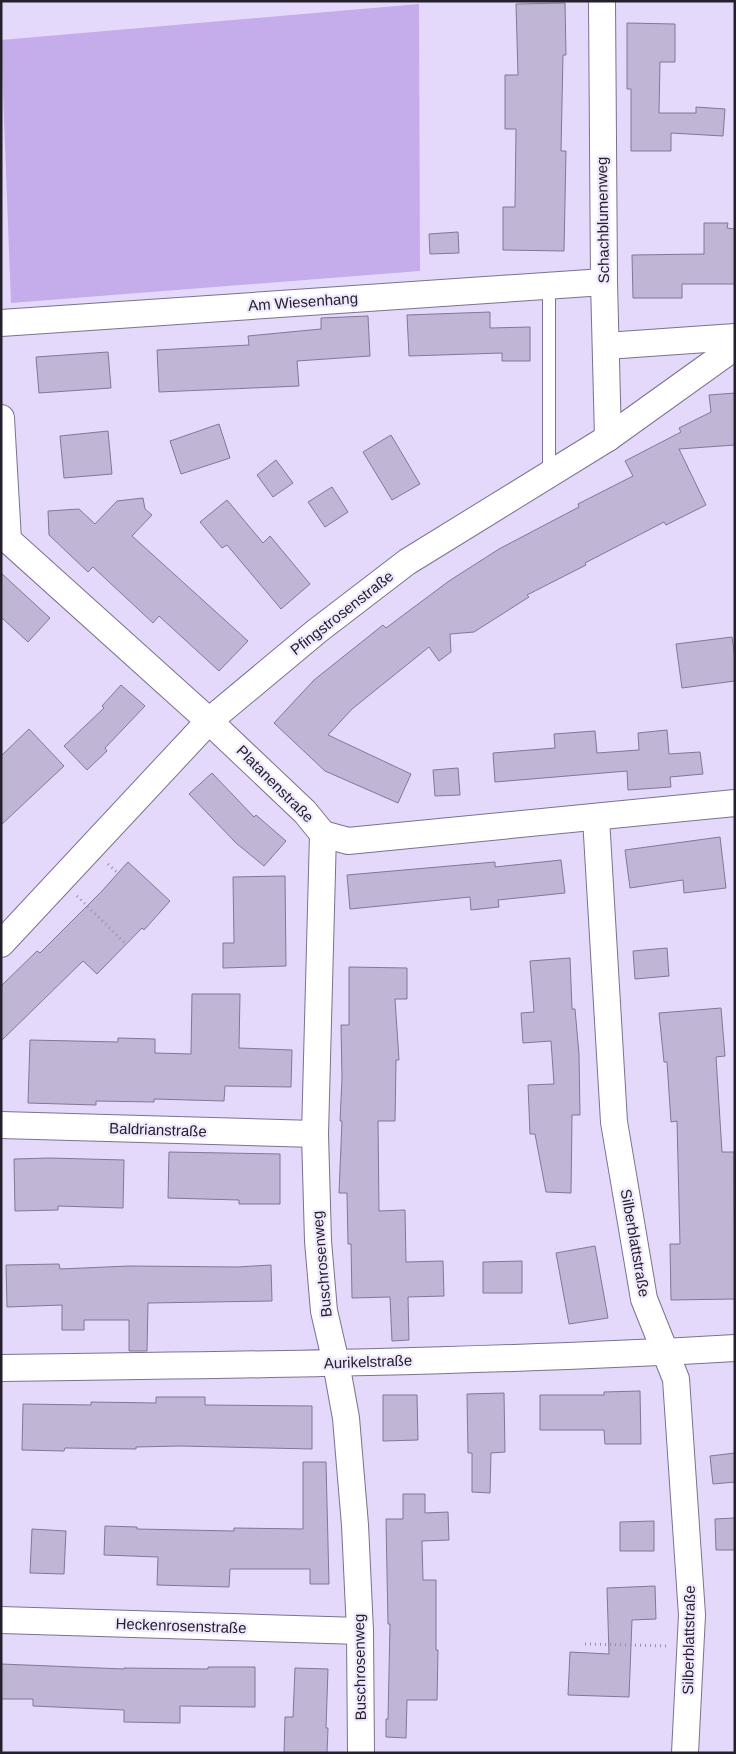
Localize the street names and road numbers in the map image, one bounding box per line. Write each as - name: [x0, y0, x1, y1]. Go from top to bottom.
- street label: Schachblumenweg: [593, 156, 612, 284]
- street label: Am Wiesenhang: [247, 289, 358, 314]
- street label: Pfingstrosenstraße: [287, 567, 397, 658]
- street label: Platanenstraße: [233, 742, 317, 826]
- street label: Baldrianstraße: [109, 1119, 207, 1140]
- street label: Silberblattstraße: [618, 1188, 653, 1298]
- street label: Buschrosenweg: [308, 1210, 335, 1318]
- street label: Aurikelstraße: [324, 1351, 412, 1372]
- street label: Silberblattstraße: [679, 1585, 698, 1695]
- street label: Buschrosenweg: [350, 1614, 369, 1721]
- street label: Heckenrosenstraße: [115, 1615, 247, 1636]

